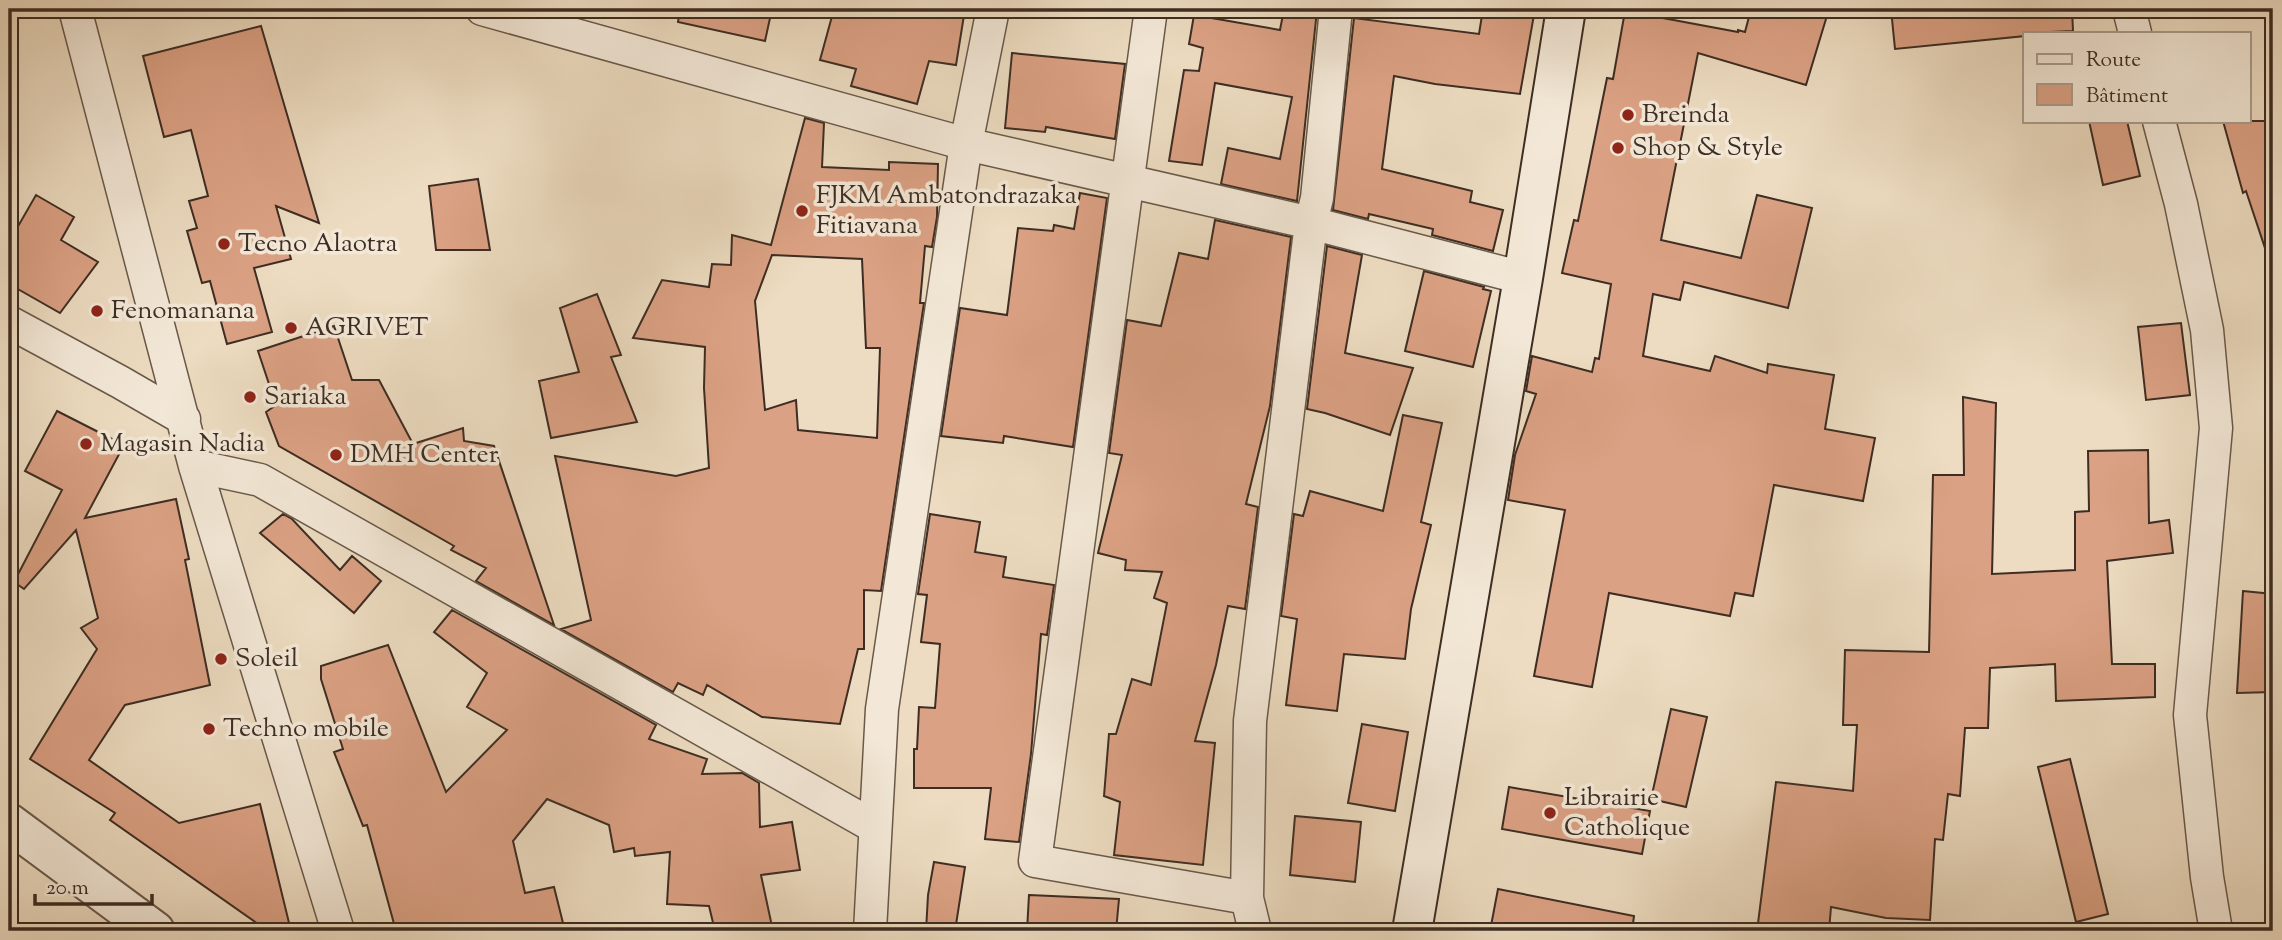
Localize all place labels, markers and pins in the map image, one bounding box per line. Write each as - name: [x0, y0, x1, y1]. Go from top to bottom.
- place label: Breinda: [1642, 97, 1729, 134]
- marker: Breinda: [1620, 107, 1636, 123]
- place label: Shop & Style: [1632, 130, 1783, 167]
- marker: Shop & Style: [1610, 140, 1626, 156]
- place label: FJKM Ambatondrazaka Fitiavana: [816, 178, 1077, 245]
- marker: FJKM Ambatondrazaka Fitiavana: [794, 203, 810, 219]
- place label: Tecno Alaotra: [238, 226, 397, 263]
- marker: Tecno Alaotra: [216, 236, 232, 252]
- place label: Fenomanana: [111, 293, 255, 330]
- marker: Fenomanana: [89, 303, 105, 319]
- place label: AGRIVET: [305, 310, 428, 347]
- marker: AGRIVET: [283, 320, 299, 336]
- place label: Sariaka: [264, 379, 346, 416]
- marker: Sariaka: [242, 389, 258, 405]
- place label: Magasin Nadia: [100, 426, 265, 463]
- marker: Magasin Nadia: [78, 436, 94, 452]
- place label: DMH Center: [350, 437, 499, 474]
- marker: DMH Center: [328, 447, 344, 463]
- place label: Soleil: [235, 641, 298, 678]
- marker: Soleil: [213, 651, 229, 667]
- place label: Techno mobile: [223, 711, 389, 748]
- marker: Techno mobile: [201, 721, 217, 737]
- place label: Librairie Catholique: [1564, 780, 1690, 847]
- marker: Librairie Catholique: [1542, 805, 1558, 821]

